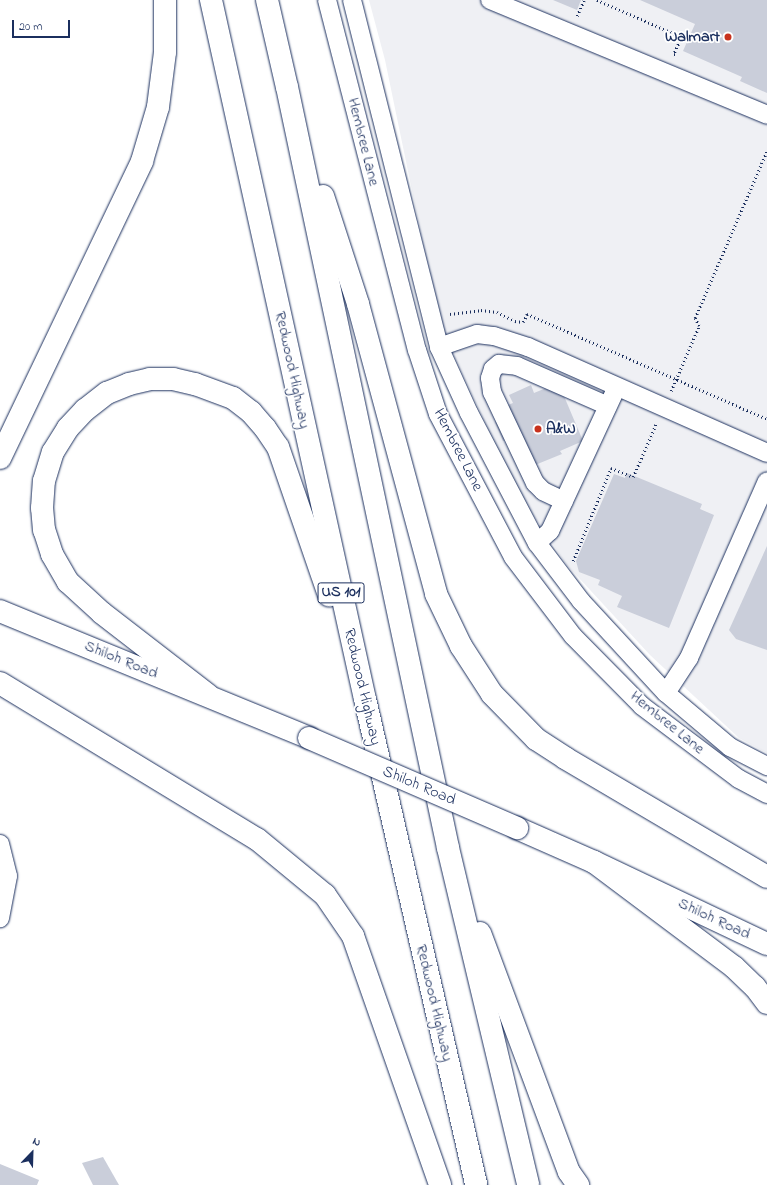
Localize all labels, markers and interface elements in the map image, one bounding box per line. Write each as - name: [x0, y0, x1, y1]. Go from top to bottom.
- scale bar: [14, 12, 72, 38]
- text: 20 m: [19, 18, 42, 36]
- place label: Walmart: [665, 27, 720, 47]
- marker: Walmart: [723, 32, 733, 42]
- street label: Hembree Lane: [343, 96, 383, 188]
- street label: Redwood Highway: [270, 310, 314, 430]
- street label: Hembree Lane: [429, 405, 487, 495]
- place label: A&W: [546, 419, 576, 439]
- marker: A&W: [533, 424, 543, 434]
- road number: US 101: [317, 580, 365, 606]
- street label: Redwood Highway: [339, 627, 385, 747]
- street label: Shiloh Road: [81, 637, 161, 683]
- street label: Hembree Lane: [626, 687, 708, 759]
- street label: Shiloh Road: [379, 762, 459, 810]
- street label: Shiloh Road: [675, 894, 753, 944]
- street label: Redwood Highway: [411, 943, 457, 1063]
- north arrow: [12, 1133, 52, 1173]
- text: N: [30, 1133, 43, 1151]

